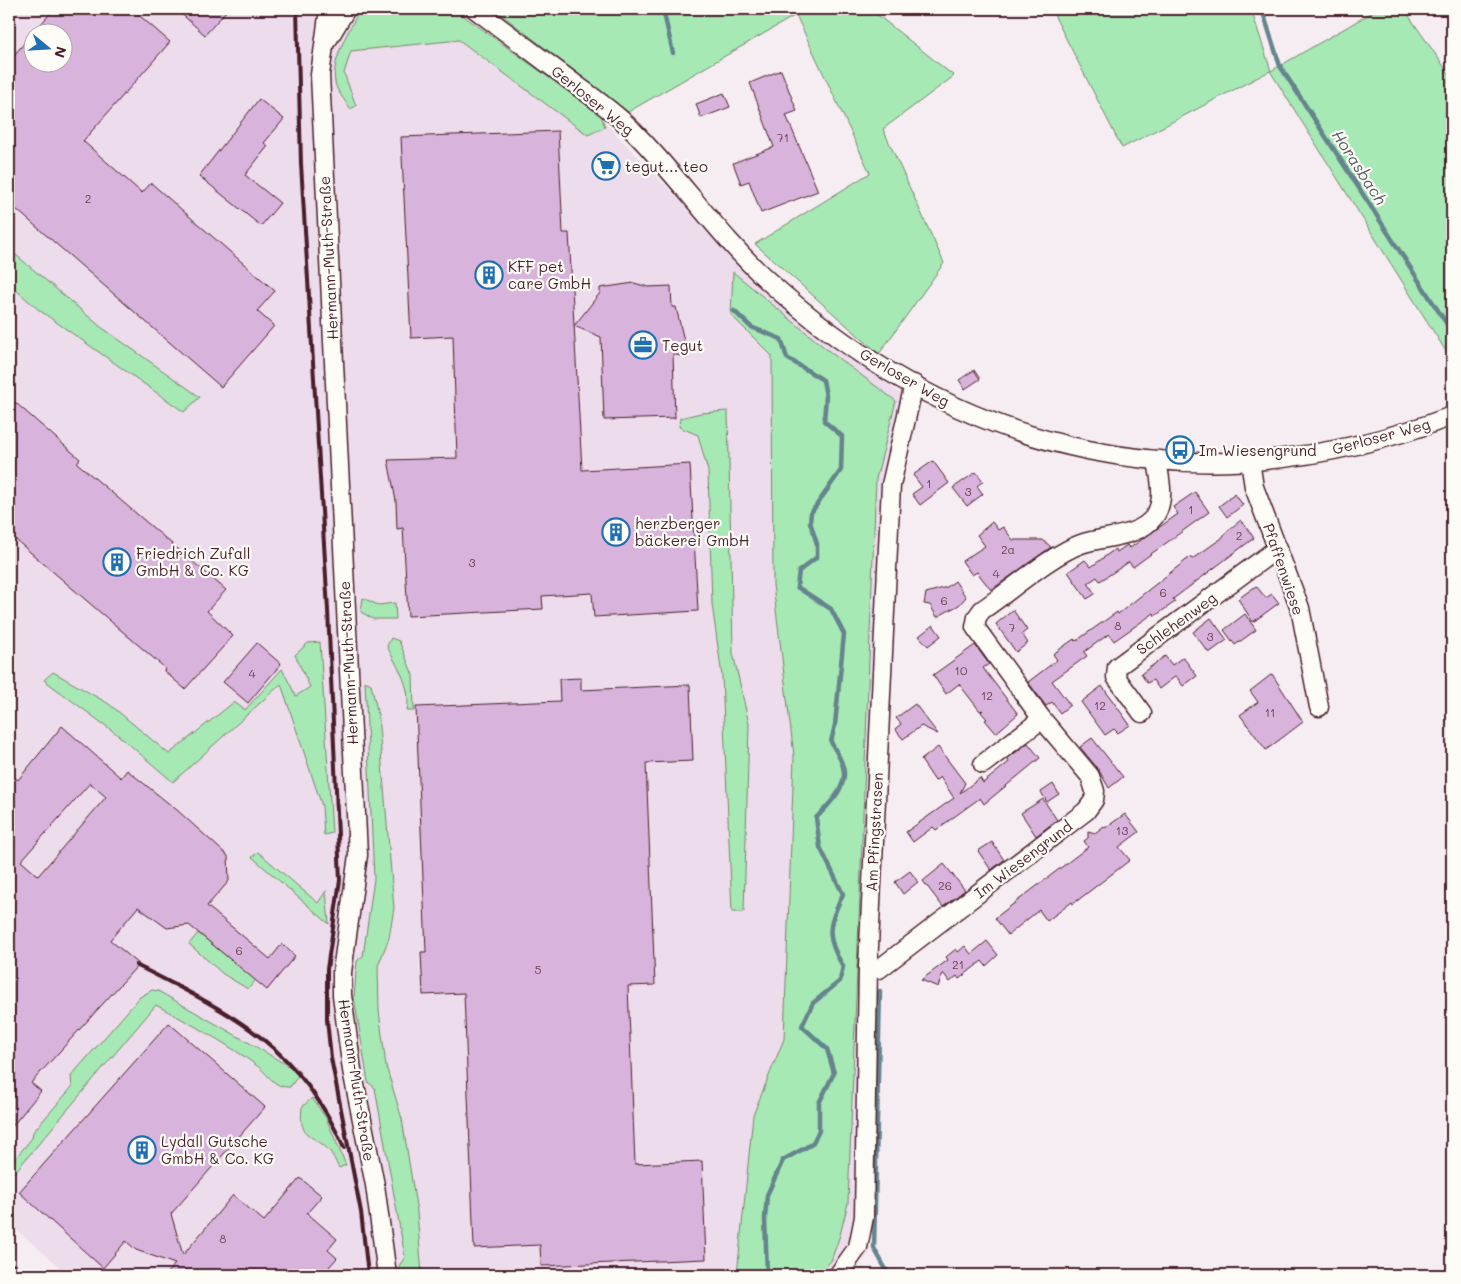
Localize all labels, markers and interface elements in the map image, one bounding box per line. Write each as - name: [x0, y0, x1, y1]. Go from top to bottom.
- north arrow: [22, 22, 72, 72]
- text: N: [50, 44, 72, 60]
- street label: Gerloser Weg: [548, 61, 639, 140]
- water label: Horasbach: [1328, 126, 1392, 208]
- house number: 71: [777, 129, 789, 145]
- supermarket icon: tegut… teo: [591, 151, 621, 181]
- place label: tegut… teo: [625, 156, 708, 176]
- street label: Hermann-Muth-Straße: [314, 176, 342, 340]
- house number: 2: [85, 190, 91, 206]
- place label: KFF pet care GmbH: [508, 256, 591, 293]
- building icon: KFF pet care GmbH: [474, 260, 504, 290]
- office icon: Tegut: [628, 330, 658, 360]
- place label: Tegut: [662, 335, 703, 355]
- street label: Gerloser Weg: [856, 343, 954, 411]
- street label: Gerloser Weg: [1330, 413, 1432, 459]
- bus stop icon: Im Wiesengrund: [1165, 435, 1195, 465]
- place label: Im Wiesengrund: [1199, 440, 1317, 460]
- house number: 1: [926, 475, 932, 491]
- house number: 3: [964, 483, 972, 499]
- house number: 1: [1188, 501, 1194, 517]
- place label: herzberger bäckerei GmbH: [635, 513, 750, 550]
- building icon: herzberger bäckerei GmbH: [601, 517, 631, 547]
- street label: Pfaffenwiese: [1259, 520, 1309, 618]
- house number: 2: [1236, 527, 1242, 543]
- house number: 2a: [1001, 541, 1015, 557]
- place label: Friedrich Zufall GmbH & Co. KG: [136, 543, 251, 580]
- building icon: Friedrich Zufall GmbH & Co. KG: [102, 547, 132, 577]
- house number: 3: [468, 554, 476, 570]
- house number: 4: [992, 565, 1000, 581]
- street label: Hermann-Muth-Straße: [334, 581, 362, 745]
- house number: 6: [1159, 584, 1167, 600]
- street label: Schlehenweg: [1132, 587, 1220, 659]
- house number: 6: [940, 592, 948, 608]
- house number: 8: [1114, 617, 1122, 633]
- house number: 7: [1009, 619, 1016, 635]
- house number: 3: [1206, 628, 1214, 644]
- house number: 10: [955, 662, 968, 678]
- house number: 4: [248, 665, 256, 681]
- house number: 12: [981, 687, 993, 703]
- house number: 12: [1094, 697, 1106, 713]
- house number: 11: [1265, 704, 1275, 720]
- street label: Am Pfingstrasen: [861, 772, 887, 892]
- street label: Im Wiesengrund: [970, 816, 1076, 902]
- house number: 13: [1116, 822, 1128, 838]
- house number: 26: [938, 877, 952, 893]
- house number: 6: [235, 942, 243, 958]
- house number: 21: [952, 956, 964, 972]
- house number: 5: [535, 961, 542, 977]
- street label: Hermann-Muth-Straße: [334, 997, 380, 1163]
- place label: Lydall Gutsche GmbH & Co. KG: [161, 1131, 274, 1168]
- building icon: Lydall Gutsche GmbH & Co. KG: [127, 1135, 157, 1165]
- house number: 8: [219, 1230, 227, 1246]

